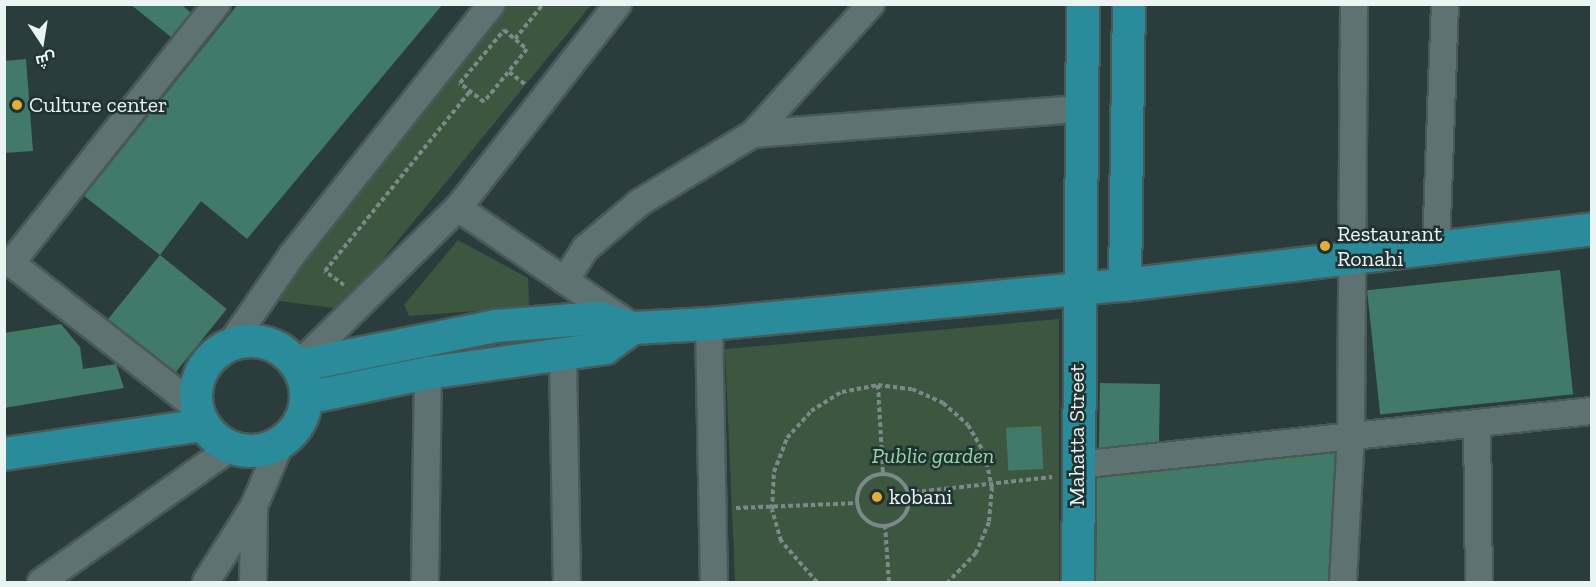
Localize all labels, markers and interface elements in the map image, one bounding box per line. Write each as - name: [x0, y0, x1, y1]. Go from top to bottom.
- north arrow: [12, 12, 72, 72]
- text: ش: [34, 49, 58, 72]
- place label: Culture center: [29, 92, 167, 118]
- marker: Culture center: [10, 98, 24, 112]
- place label: Restaurant Ronahi: [1337, 220, 1442, 272]
- marker: Restaurant Ronahi: [1318, 239, 1332, 253]
- street label: Mahatta Street: [1064, 364, 1090, 506]
- park label: Public garden: [872, 443, 994, 469]
- place label: kobani: [889, 484, 952, 510]
- marker: kobani: [870, 490, 884, 504]

